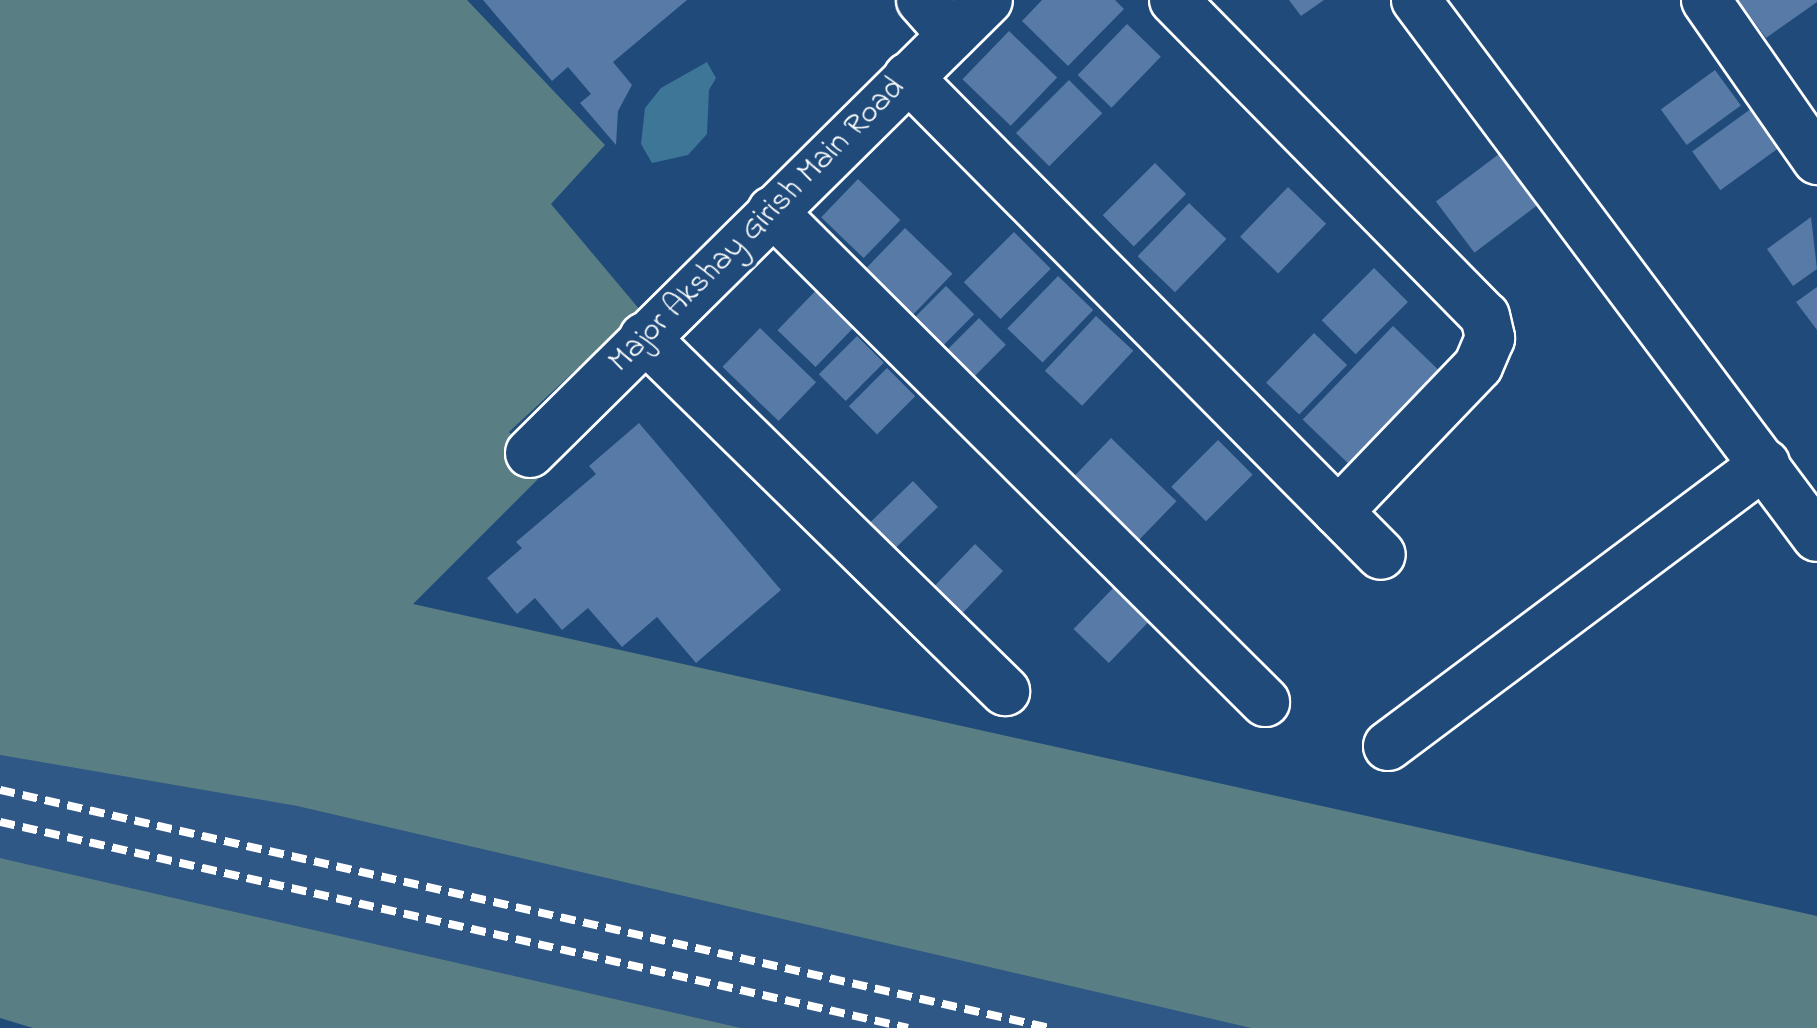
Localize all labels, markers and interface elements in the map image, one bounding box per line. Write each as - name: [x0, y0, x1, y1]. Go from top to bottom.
- street label: Major Akshay Girish Main Road: [602, 70, 914, 382]

